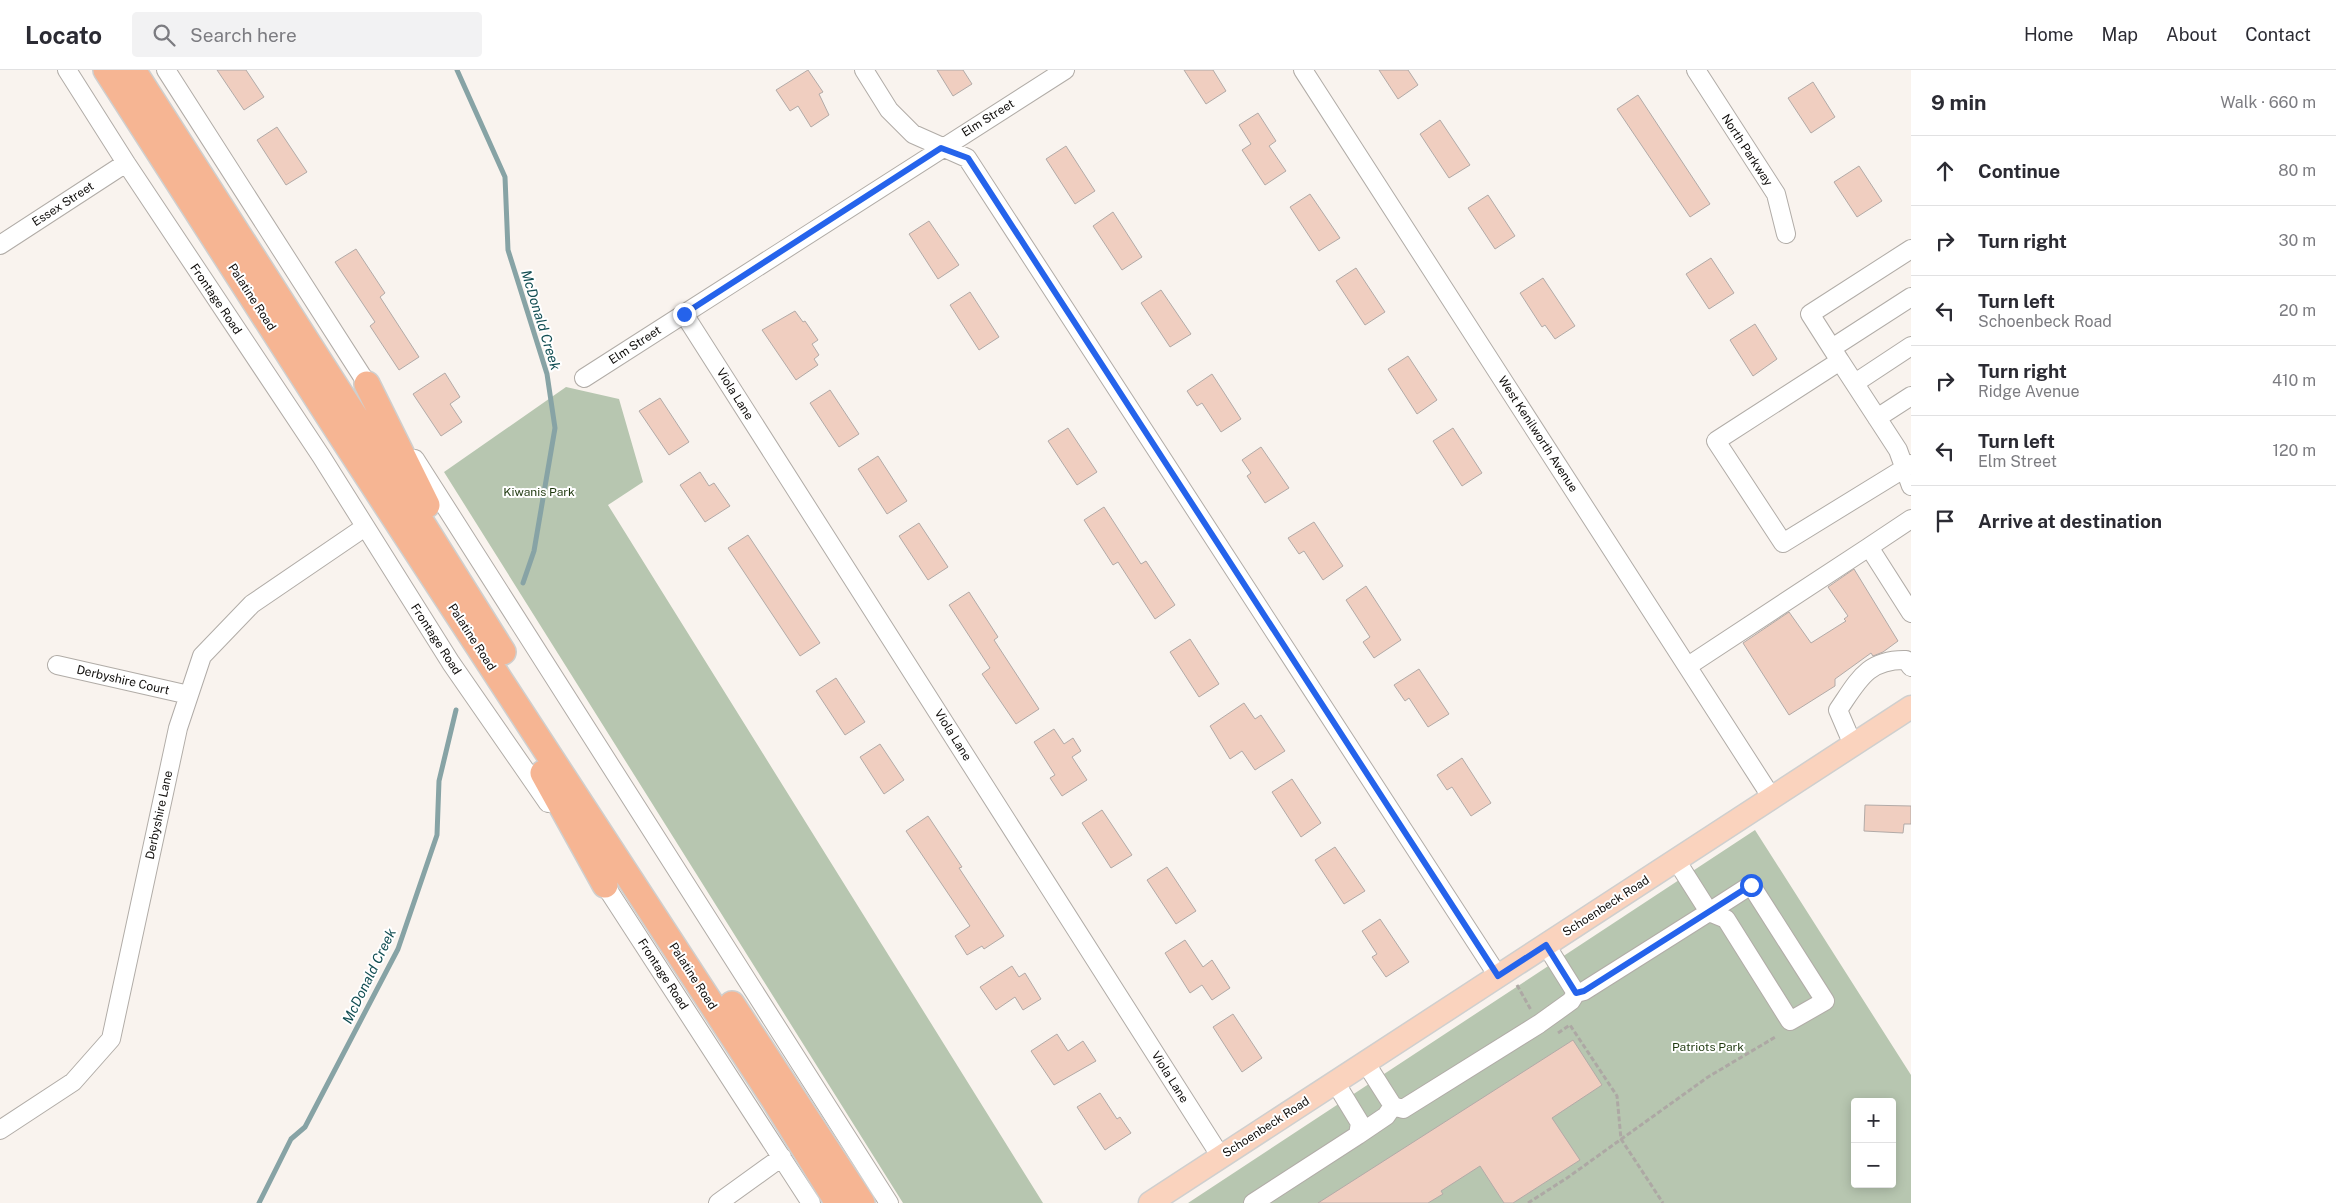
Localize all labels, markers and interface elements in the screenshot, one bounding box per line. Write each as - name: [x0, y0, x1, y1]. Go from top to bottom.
- search box: [132, 12, 482, 57]
- text: Locato: [25, 21, 102, 49]
- icon: search: [150, 21, 178, 49]
- text: Search here: [190, 24, 297, 46]
- text: Home: [2024, 24, 2074, 45]
- text: Map: [2102, 24, 2138, 45]
- text: About: [2166, 24, 2217, 45]
- text: Contact: [2245, 24, 2311, 45]
- text: 9 min: [1931, 90, 1987, 115]
- text: Walk · 660 m: [2220, 93, 2316, 112]
- street label: Elm Street: [959, 96, 1017, 140]
- street label: North Parkway: [1719, 112, 1776, 189]
- icon: ahead: [1931, 157, 1959, 185]
- text: Continue: [1978, 160, 2060, 182]
- text: 80 m: [2278, 161, 2316, 180]
- street label: Essex Street: [30, 179, 97, 229]
- icon: right: [1931, 227, 1959, 255]
- text: Turn right: [1978, 230, 2067, 252]
- text: 30 m: [2279, 231, 2316, 250]
- street label: Frontage Road: [187, 261, 245, 337]
- street label: Palatine Road: [225, 261, 279, 333]
- water label: McDonald Creek: [518, 268, 564, 372]
- text: Turn left: [1978, 290, 2055, 312]
- icon: left: [1931, 297, 1959, 325]
- text: 20 m: [2279, 301, 2316, 320]
- route end: [673, 303, 696, 326]
- text: Schoenbeck Road: [1978, 312, 2112, 331]
- street label: Elm Street: [606, 323, 664, 367]
- text: Turn right: [1978, 360, 2067, 382]
- street label: Viola Lane: [714, 366, 756, 422]
- icon: right: [1931, 367, 1959, 395]
- text: 410 m: [2272, 371, 2316, 390]
- street label: West Kenilworth Avenue: [1495, 373, 1581, 495]
- text: Ridge Avenue: [1978, 382, 2080, 401]
- text: Turn left: [1978, 430, 2055, 452]
- icon: left: [1931, 437, 1959, 465]
- text: 120 m: [2272, 441, 2316, 460]
- text: Elm Street: [1978, 452, 2057, 471]
- park label: Kiwanis Park: [503, 485, 575, 499]
- icon: arrive: [1931, 507, 1959, 535]
- text: Arrive at destination: [1978, 510, 2162, 532]
- street label: Frontage Road: [408, 601, 464, 677]
- street label: Palatine Road: [445, 601, 499, 673]
- street label: Derbyshire Court: [75, 663, 171, 698]
- street label: Viola Lane: [932, 707, 974, 763]
- street label: Derbyshire Lane: [143, 769, 175, 861]
- street label: Schoenbeck Road: [1560, 873, 1652, 939]
- route start: [1740, 874, 1763, 897]
- water label: McDonald Creek: [339, 925, 399, 1026]
- street label: Frontage Road: [635, 936, 691, 1012]
- street label: Palatine Road: [666, 940, 720, 1012]
- park label: Patriots Park: [1672, 1040, 1744, 1054]
- street label: Viola Lane: [1149, 1049, 1191, 1105]
- street label: Schoenbeck Road: [1220, 1094, 1312, 1160]
- map controls: [1851, 1098, 1896, 1188]
- button: +: [1851, 1098, 1896, 1143]
- button: −: [1851, 1143, 1896, 1188]

